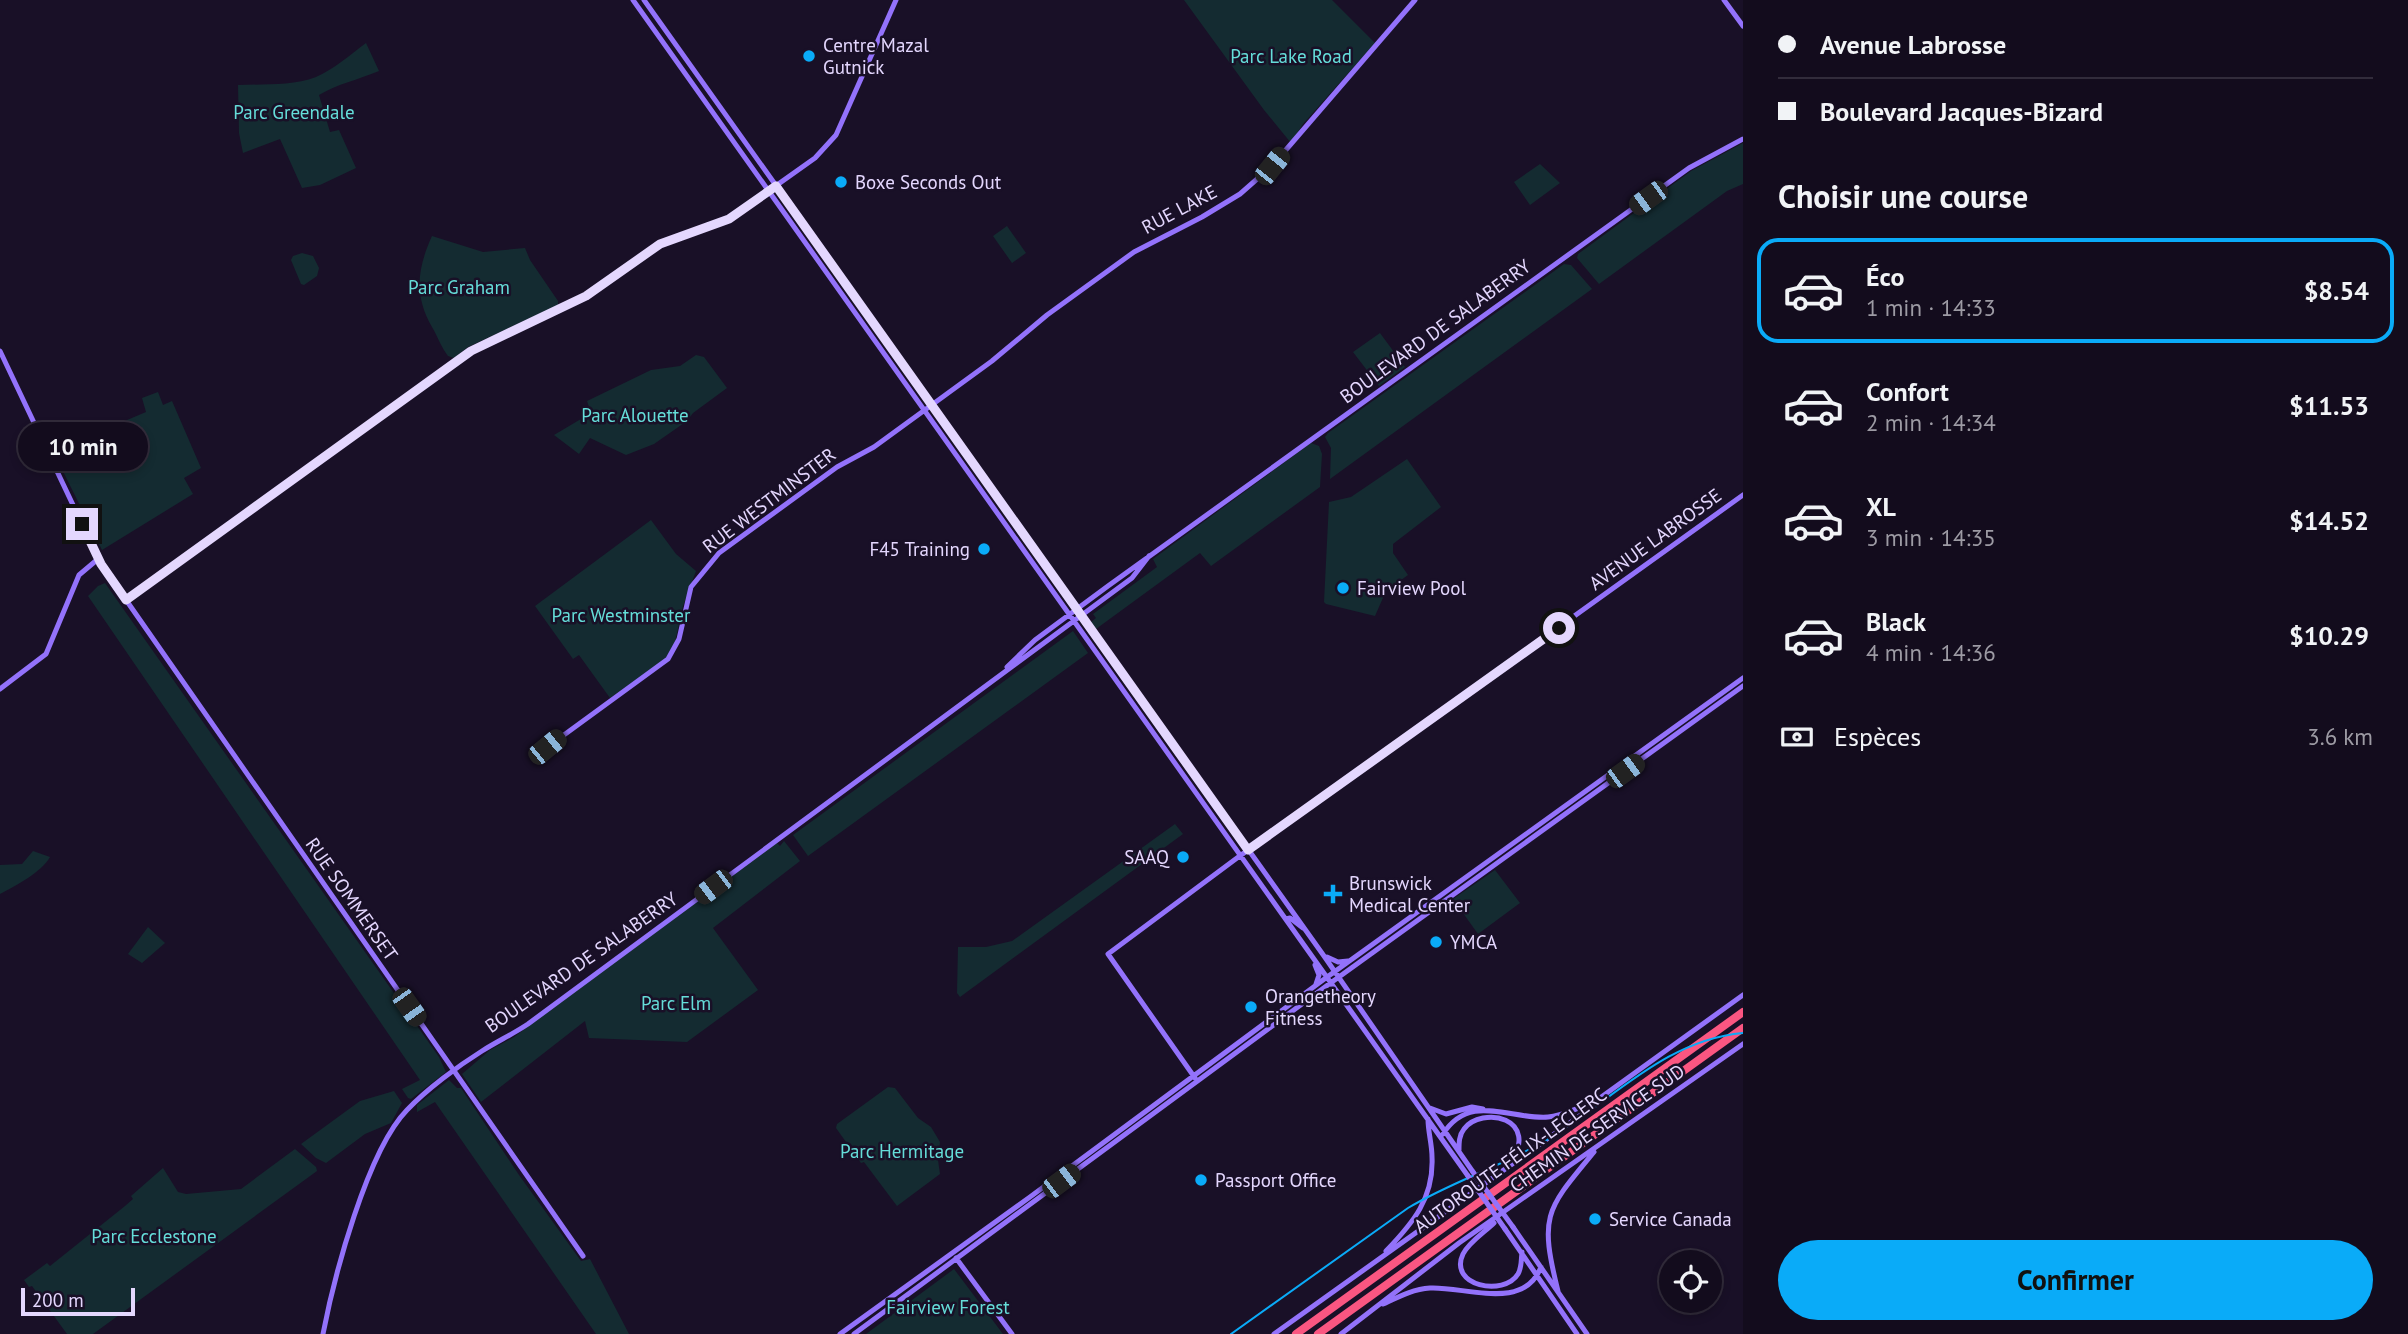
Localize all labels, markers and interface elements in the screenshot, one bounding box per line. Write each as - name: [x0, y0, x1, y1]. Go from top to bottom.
- text: Avenue Labrosse: [1820, 28, 2006, 61]
- place label: Centre Mazal Gutnick: [823, 33, 929, 79]
- park label: Parc Lake Road: [1230, 44, 1352, 68]
- marker: Centre Mazal Gutnick: [801, 48, 817, 64]
- text: Boulevard Jacques-Bizard: [1820, 95, 2103, 128]
- park label: Parc Greendale: [233, 100, 355, 124]
- car: [1251, 143, 1294, 189]
- place label: Boxe Seconds Out: [855, 170, 1002, 194]
- marker: Boxe Seconds Out: [833, 174, 849, 190]
- text: Choisir une course: [1778, 175, 2028, 217]
- car: [1625, 177, 1672, 219]
- street label: RUE LAKE: [1137, 179, 1221, 239]
- street label: BOULEVARD DE SALABERRY: [1335, 254, 1535, 408]
- icon: car: [1782, 259, 1845, 322]
- text: Éco: [1866, 260, 1904, 293]
- text: $8.54: [2304, 274, 2369, 307]
- park label: Parc Graham: [408, 275, 510, 299]
- text: 1 min · 14:33: [1866, 293, 1996, 322]
- icon: car: [1782, 374, 1845, 437]
- text: Confort: [1866, 375, 1949, 408]
- text: $11.53: [2289, 389, 2369, 422]
- park label: Parc Alouette: [581, 403, 689, 427]
- text: 2 min · 14:34: [1866, 408, 1996, 437]
- callout: 10 min: [17, 422, 147, 472]
- text: 10 min: [48, 432, 118, 461]
- street label: RUE WESTMINSTER: [698, 442, 840, 558]
- street label: AVENUE LABROSSE: [1584, 483, 1726, 595]
- icon: car: [1782, 489, 1845, 552]
- text: XL: [1866, 490, 1896, 523]
- text: $14.52: [2289, 504, 2369, 537]
- route end: [66, 508, 98, 540]
- text: 3 min · 14:35: [1866, 523, 1996, 552]
- place label: F45 Training: [869, 537, 970, 561]
- marker: F45 Training: [976, 541, 992, 557]
- place label: Fairview Pool: [1357, 576, 1466, 600]
- marker: Fairview Pool: [1335, 580, 1351, 596]
- park label: Parc Westminster: [552, 603, 691, 627]
- icon: car: [1782, 604, 1845, 667]
- text: Black: [1866, 605, 1926, 638]
- route start: [1543, 612, 1575, 644]
- text: $10.29: [2289, 619, 2369, 652]
- text: 4 min · 14:36: [1866, 638, 1996, 667]
- icon: cash: [1778, 718, 1816, 756]
- text: Espèces: [1834, 720, 1921, 753]
- text: 3.6 km: [2307, 722, 2373, 751]
- car: [525, 726, 570, 768]
- car: [1602, 750, 1649, 792]
- street label: RUE SOMMERSET: [301, 833, 404, 965]
- place label: SAAQ: [1124, 845, 1170, 869]
- marker: SAAQ: [1175, 849, 1191, 865]
- car: [690, 866, 737, 908]
- place label: Brunswick Medical Center: [1349, 871, 1471, 917]
- marker: Brunswick Medical Center: [1323, 884, 1343, 904]
- street label: BOULEVARD DE SALABERRY: [480, 886, 682, 1038]
- place label: YMCA: [1450, 930, 1497, 954]
- marker: YMCA: [1428, 934, 1444, 950]
- car: [389, 984, 430, 1030]
- place label: Orangetheory Fitness: [1265, 984, 1376, 1030]
- park label: Parc Elm: [641, 991, 711, 1015]
- marker: Orangetheory Fitness: [1243, 999, 1259, 1015]
- street label: CHEMIN DE SERVICE SUD: [1505, 1059, 1689, 1197]
- street label: AUTOROUTE FÉLIX-LECLERC: [1409, 1082, 1611, 1238]
- park label: Parc Hermitage: [840, 1139, 964, 1163]
- car: [1038, 1160, 1085, 1202]
- place label: Passport Office: [1215, 1168, 1337, 1192]
- marker: Passport Office: [1193, 1172, 1209, 1188]
- place label: Service Canada: [1609, 1207, 1732, 1231]
- marker: Service Canada: [1587, 1211, 1603, 1227]
- park label: Parc Ecclestone: [91, 1224, 217, 1248]
- button: Confirmer: [1778, 1240, 2373, 1320]
- map controls: [1659, 1250, 1722, 1313]
- button: locate: [1659, 1250, 1722, 1313]
- scale bar: [21, 1285, 135, 1317]
- text: 200 m: [32, 1288, 84, 1312]
- park label: Fairview Forest: [886, 1295, 1010, 1319]

